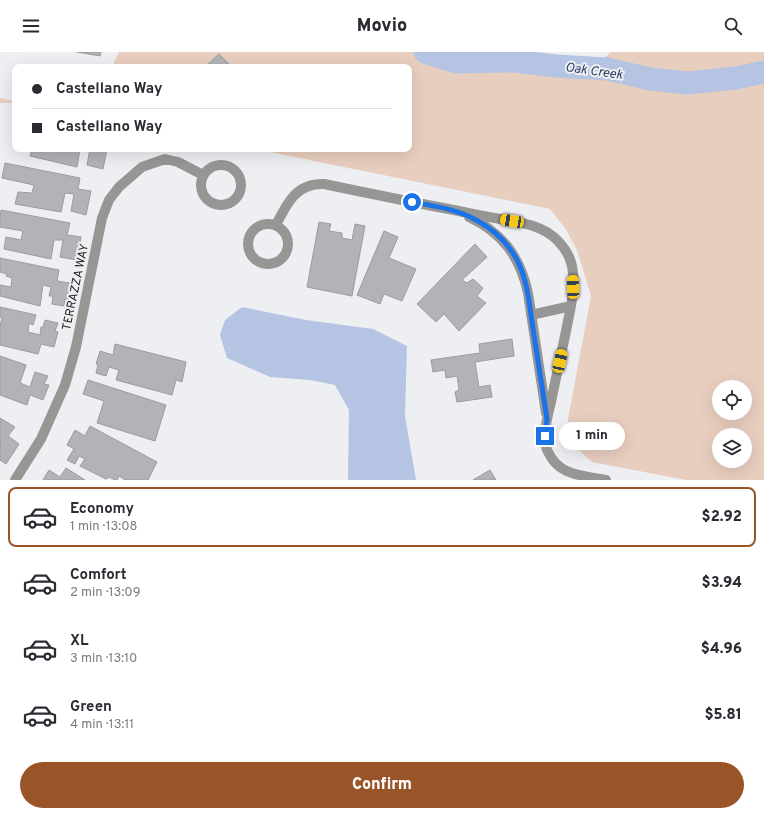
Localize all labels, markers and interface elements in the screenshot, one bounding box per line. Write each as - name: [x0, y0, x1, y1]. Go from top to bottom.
- icon: menu: [20, 15, 42, 37]
- text: Movio: [357, 15, 407, 38]
- icon: search: [722, 15, 744, 37]
- water label: Oak Creek: [564, 60, 624, 84]
- text: Castellano Way: [56, 80, 163, 99]
- text: Castellano Way: [56, 118, 163, 137]
- route start: [403, 193, 421, 211]
- car: [499, 213, 525, 229]
- street label: TERRAZZA WAY: [59, 242, 93, 332]
- car: [567, 275, 579, 299]
- car: [552, 348, 568, 374]
- map controls: [712, 380, 752, 468]
- button: locate: [712, 380, 752, 420]
- callout: 1 min: [559, 422, 625, 450]
- route end: [536, 427, 554, 445]
- text: 1 min: [576, 428, 608, 444]
- button: layers: [712, 428, 752, 468]
- icon: car: [22, 499, 58, 535]
- text: Economy: [70, 500, 134, 519]
- text: $2.92: [702, 508, 742, 527]
- text: 1 min · 13:08: [70, 519, 138, 535]
- icon: car: [22, 565, 58, 601]
- text: Comfort: [70, 566, 127, 585]
- text: $3.94: [702, 574, 742, 593]
- text: 2 min · 13:09: [70, 585, 140, 601]
- icon: car: [22, 631, 58, 667]
- text: XL: [70, 632, 88, 651]
- text: $4.96: [701, 640, 742, 659]
- text: 3 min · 13:10: [70, 651, 137, 667]
- icon: car: [22, 697, 58, 733]
- text: Green: [70, 698, 112, 717]
- text: $5.81: [704, 706, 742, 725]
- text: 4 min · 13:11: [70, 717, 134, 733]
- button: Confirm: [20, 762, 744, 808]

